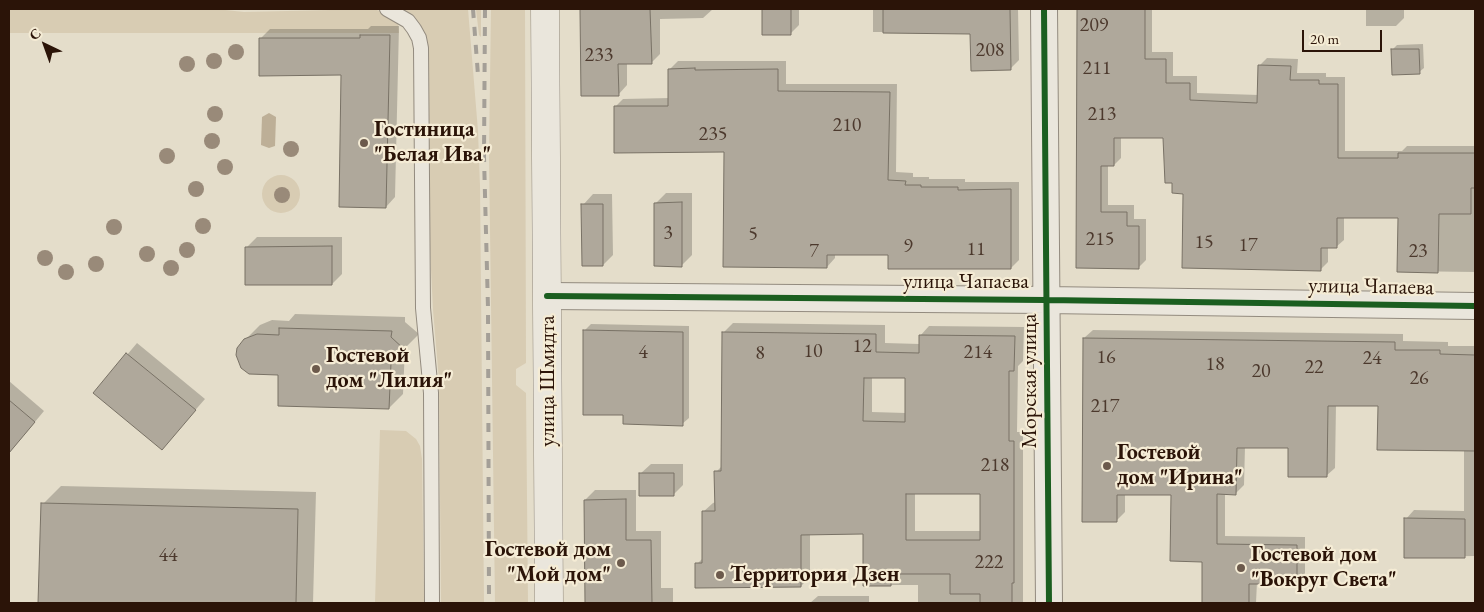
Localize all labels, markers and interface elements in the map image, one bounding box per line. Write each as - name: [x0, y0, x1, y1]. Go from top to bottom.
- house number: 209: [1080, 14, 1108, 38]
- north arrow: [20, 20, 70, 70]
- scale bar: [1304, 20, 1384, 52]
- text: С: [25, 24, 45, 44]
- text: 20 m: [1310, 29, 1339, 48]
- house number: 208: [976, 39, 1004, 63]
- house number: 233: [585, 44, 613, 68]
- house number: 211: [1083, 57, 1111, 81]
- house number: 213: [1088, 103, 1116, 127]
- house number: 210: [833, 114, 861, 138]
- place label: Гостиница "Белая Ива": [374, 117, 491, 168]
- house number: 235: [699, 123, 727, 147]
- marker: Гостиница "Белая Ива": [358, 137, 370, 149]
- house number: 3: [663, 222, 673, 246]
- house number: 5: [748, 223, 758, 247]
- house number: 215: [1086, 228, 1114, 252]
- house number: 15: [1194, 231, 1214, 255]
- house number: 17: [1238, 234, 1258, 258]
- house number: 9: [903, 235, 913, 259]
- house number: 11: [966, 238, 986, 262]
- house number: 7: [809, 240, 819, 264]
- house number: 23: [1408, 240, 1428, 264]
- street label: улица Чапаева: [903, 269, 1029, 295]
- street label: улица Чапаева: [1308, 273, 1434, 301]
- street label: Морская улица: [1017, 314, 1043, 448]
- street label: улица Шмидта: [535, 315, 561, 447]
- house number: 12: [852, 335, 872, 359]
- house number: 10: [803, 340, 823, 364]
- house number: 4: [638, 341, 648, 365]
- house number: 214: [964, 341, 992, 365]
- house number: 8: [755, 342, 765, 366]
- place label: Гостевой дом "Лилия": [326, 343, 452, 394]
- house number: 16: [1096, 346, 1116, 370]
- house number: 24: [1362, 347, 1382, 371]
- house number: 18: [1205, 353, 1225, 377]
- house number: 22: [1304, 356, 1324, 380]
- house number: 20: [1251, 360, 1271, 384]
- marker: Гостевой дом "Лилия": [310, 363, 322, 375]
- house number: 26: [1409, 367, 1429, 391]
- house number: 217: [1091, 395, 1119, 419]
- place label: Гостевой дом "Ирина": [1117, 440, 1243, 492]
- house number: 218: [981, 454, 1009, 478]
- marker: Гостевой дом "Ирина": [1101, 460, 1113, 472]
- place label: Гостевой дом "Мой дом": [485, 537, 611, 588]
- place label: Гостевой дом "Вокруг Света": [1251, 542, 1397, 594]
- house number: 44: [158, 544, 178, 568]
- house number: 222: [975, 551, 1003, 575]
- marker: Гостевой дом "Мой дом": [615, 557, 627, 569]
- place label: Территория Дзен: [730, 562, 899, 588]
- marker: Гостевой дом "Вокруг Света": [1235, 562, 1247, 574]
- marker: Территория Дзен: [714, 569, 726, 581]

